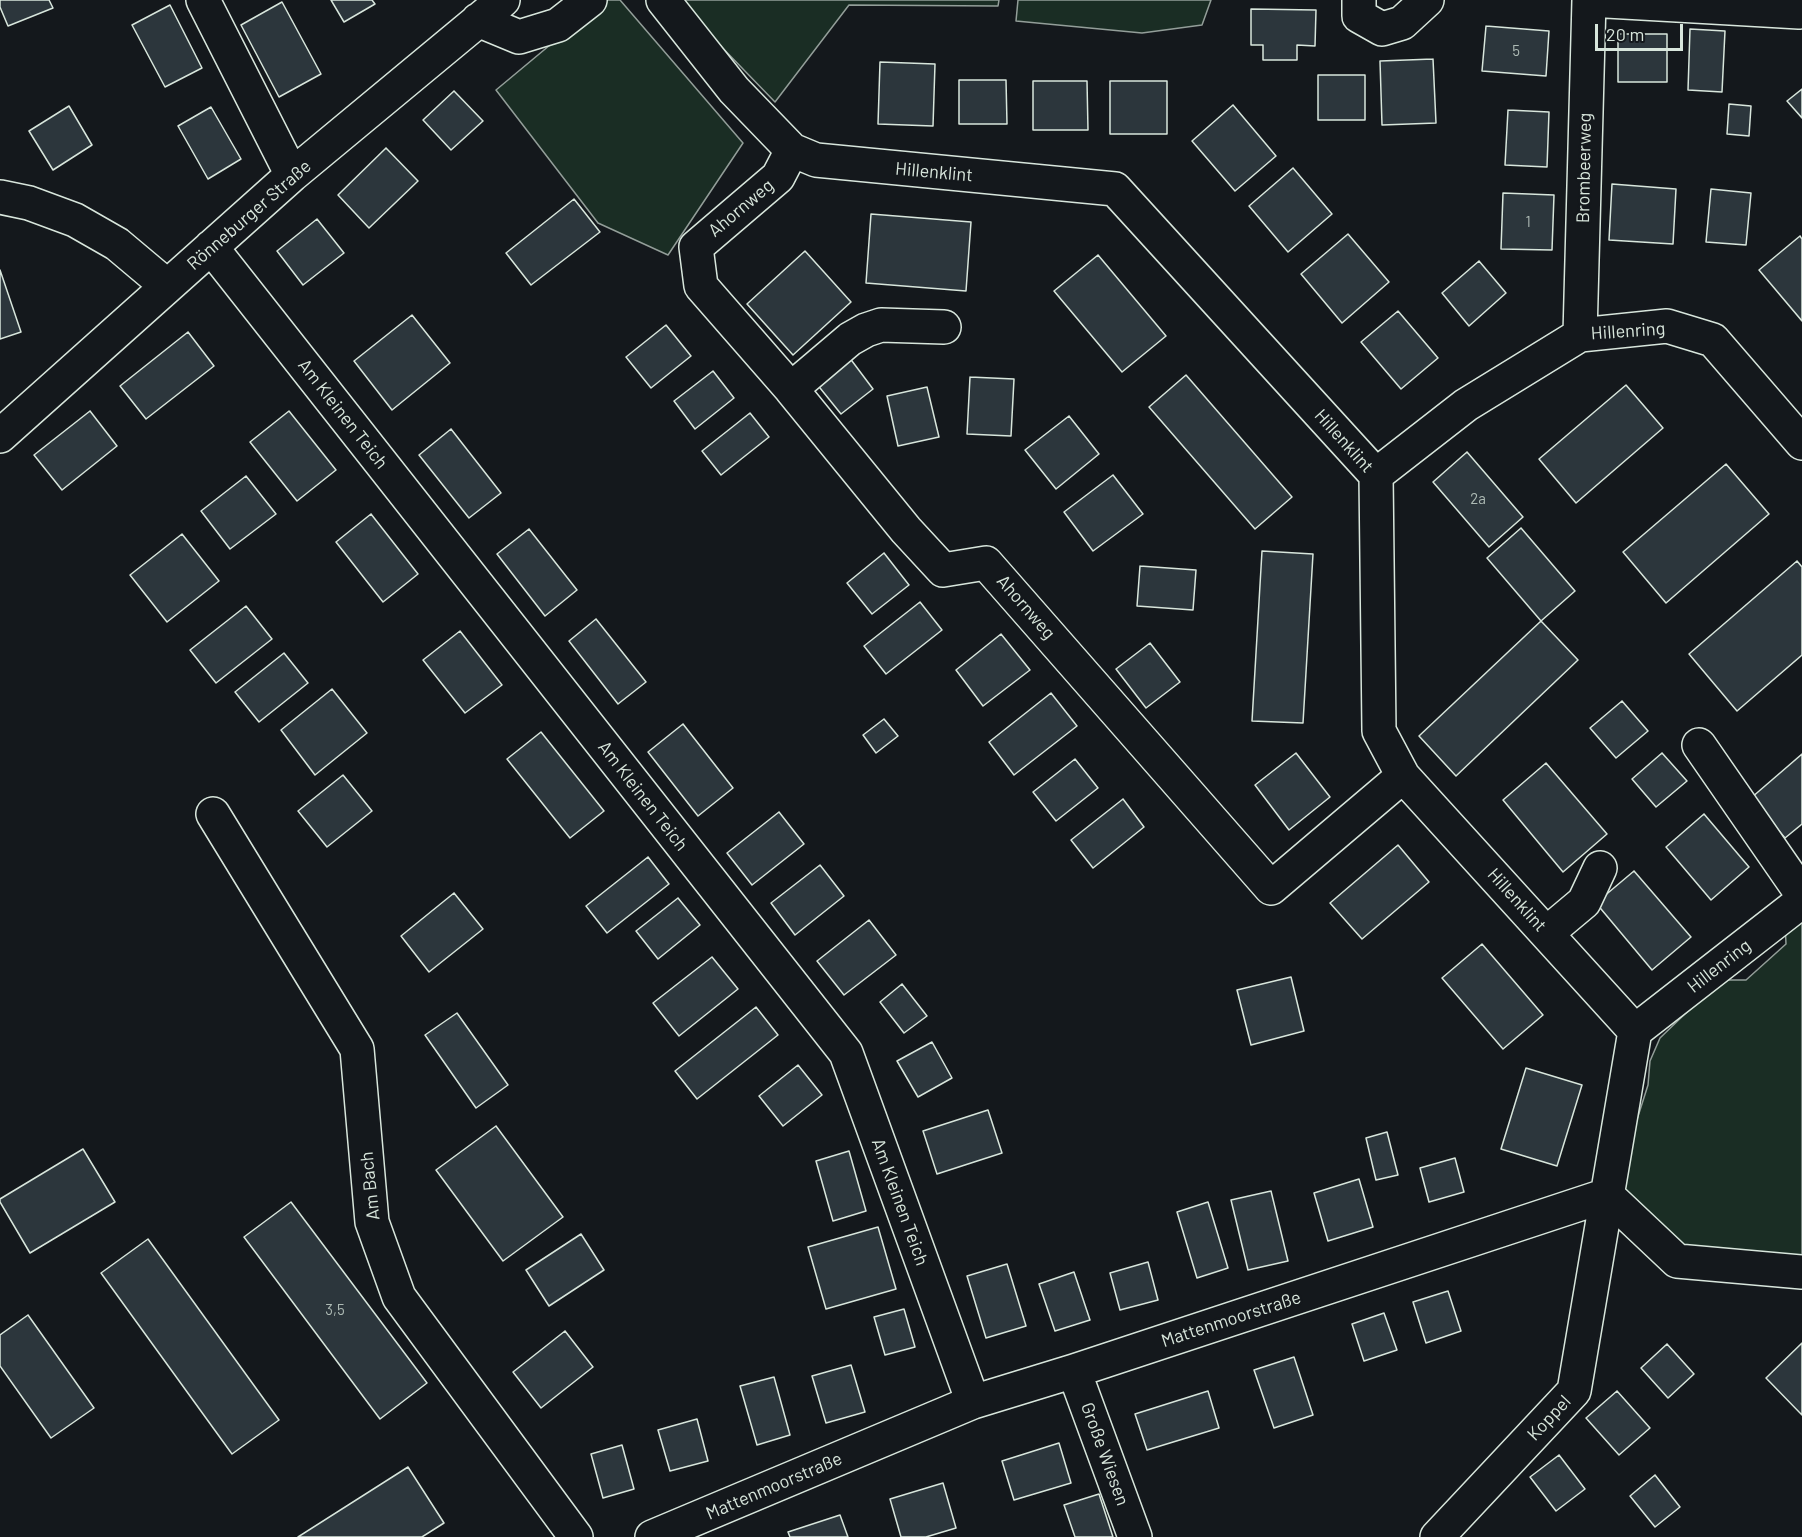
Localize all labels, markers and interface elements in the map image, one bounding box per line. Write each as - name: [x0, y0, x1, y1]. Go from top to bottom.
- scale bar: [1598, 12, 1686, 50]
- text: 20 m: [1606, 23, 1644, 45]
- house number: 5: [1512, 42, 1520, 60]
- street label: Brombeerweg: [1572, 113, 1596, 223]
- street label: Rönneburger Straße: [183, 155, 315, 275]
- street label: Hillenklint: [894, 158, 974, 186]
- street label: Ahornweg: [704, 175, 778, 241]
- house number: 1: [1525, 213, 1531, 231]
- street label: Hillenring: [1590, 318, 1666, 344]
- street label: Am Kleinen Teich: [293, 355, 393, 473]
- street label: Hillenklint: [1310, 405, 1378, 477]
- house number: 2a: [1470, 490, 1486, 508]
- street label: Ahornweg: [992, 570, 1060, 644]
- street label: Am Kleinen Teich: [593, 737, 693, 855]
- street label: Hillenklint: [1483, 864, 1551, 936]
- street label: Hillenring: [1683, 935, 1755, 997]
- street label: Am Kleinen Teich: [867, 1136, 933, 1268]
- street label: Am Bach: [356, 1151, 384, 1221]
- street label: Mattenmoorstraße: [1158, 1286, 1304, 1352]
- house number: 3,5: [325, 1301, 345, 1319]
- street label: Koppel: [1523, 1391, 1575, 1445]
- street label: Große Wiesen: [1076, 1399, 1134, 1509]
- street label: Mattenmoorstraße: [703, 1448, 845, 1524]

